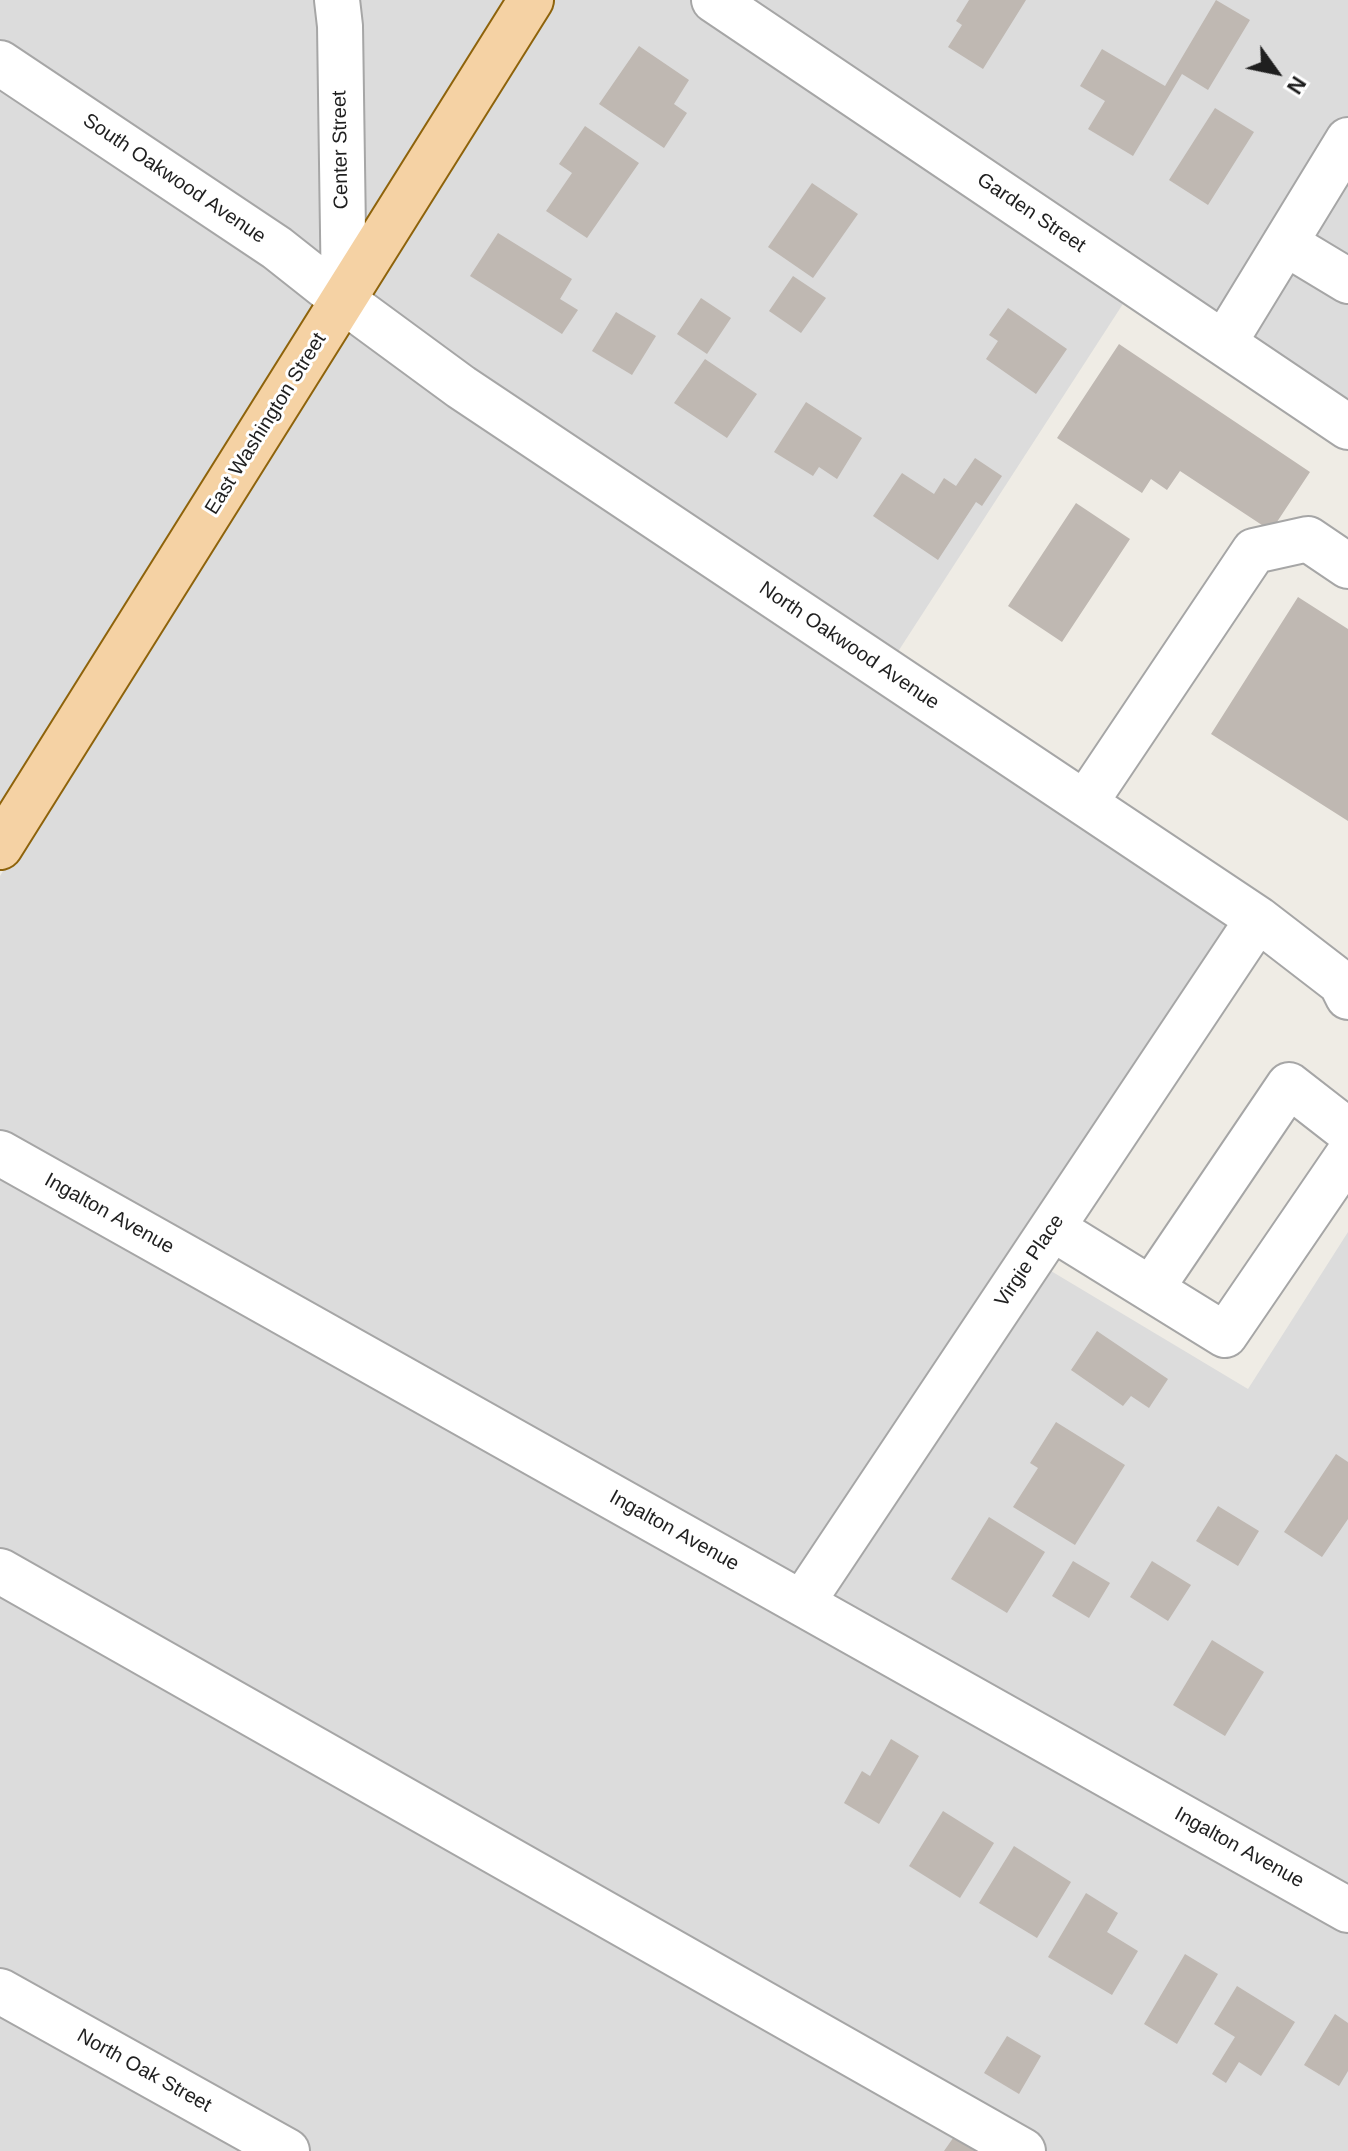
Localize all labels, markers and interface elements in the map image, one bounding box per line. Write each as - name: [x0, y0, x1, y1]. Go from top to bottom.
- north arrow: [1236, 32, 1316, 112]
- text: N: [1282, 72, 1311, 99]
- street label: Center Street: [328, 90, 354, 210]
- street label: South Oakwood Avenue: [78, 109, 270, 249]
- street label: Garden Street: [972, 168, 1090, 258]
- street label: East Washington Street: [200, 329, 332, 519]
- street label: North Oakwood Avenue: [754, 577, 944, 715]
- street label: Ingalton Avenue: [40, 1169, 178, 1259]
- street label: Virgie Place: [990, 1210, 1070, 1312]
- street label: Ingalton Avenue: [605, 1486, 743, 1576]
- street label: Ingalton Avenue: [1170, 1803, 1308, 1893]
- street label: North Oak Street: [73, 2024, 215, 2118]

